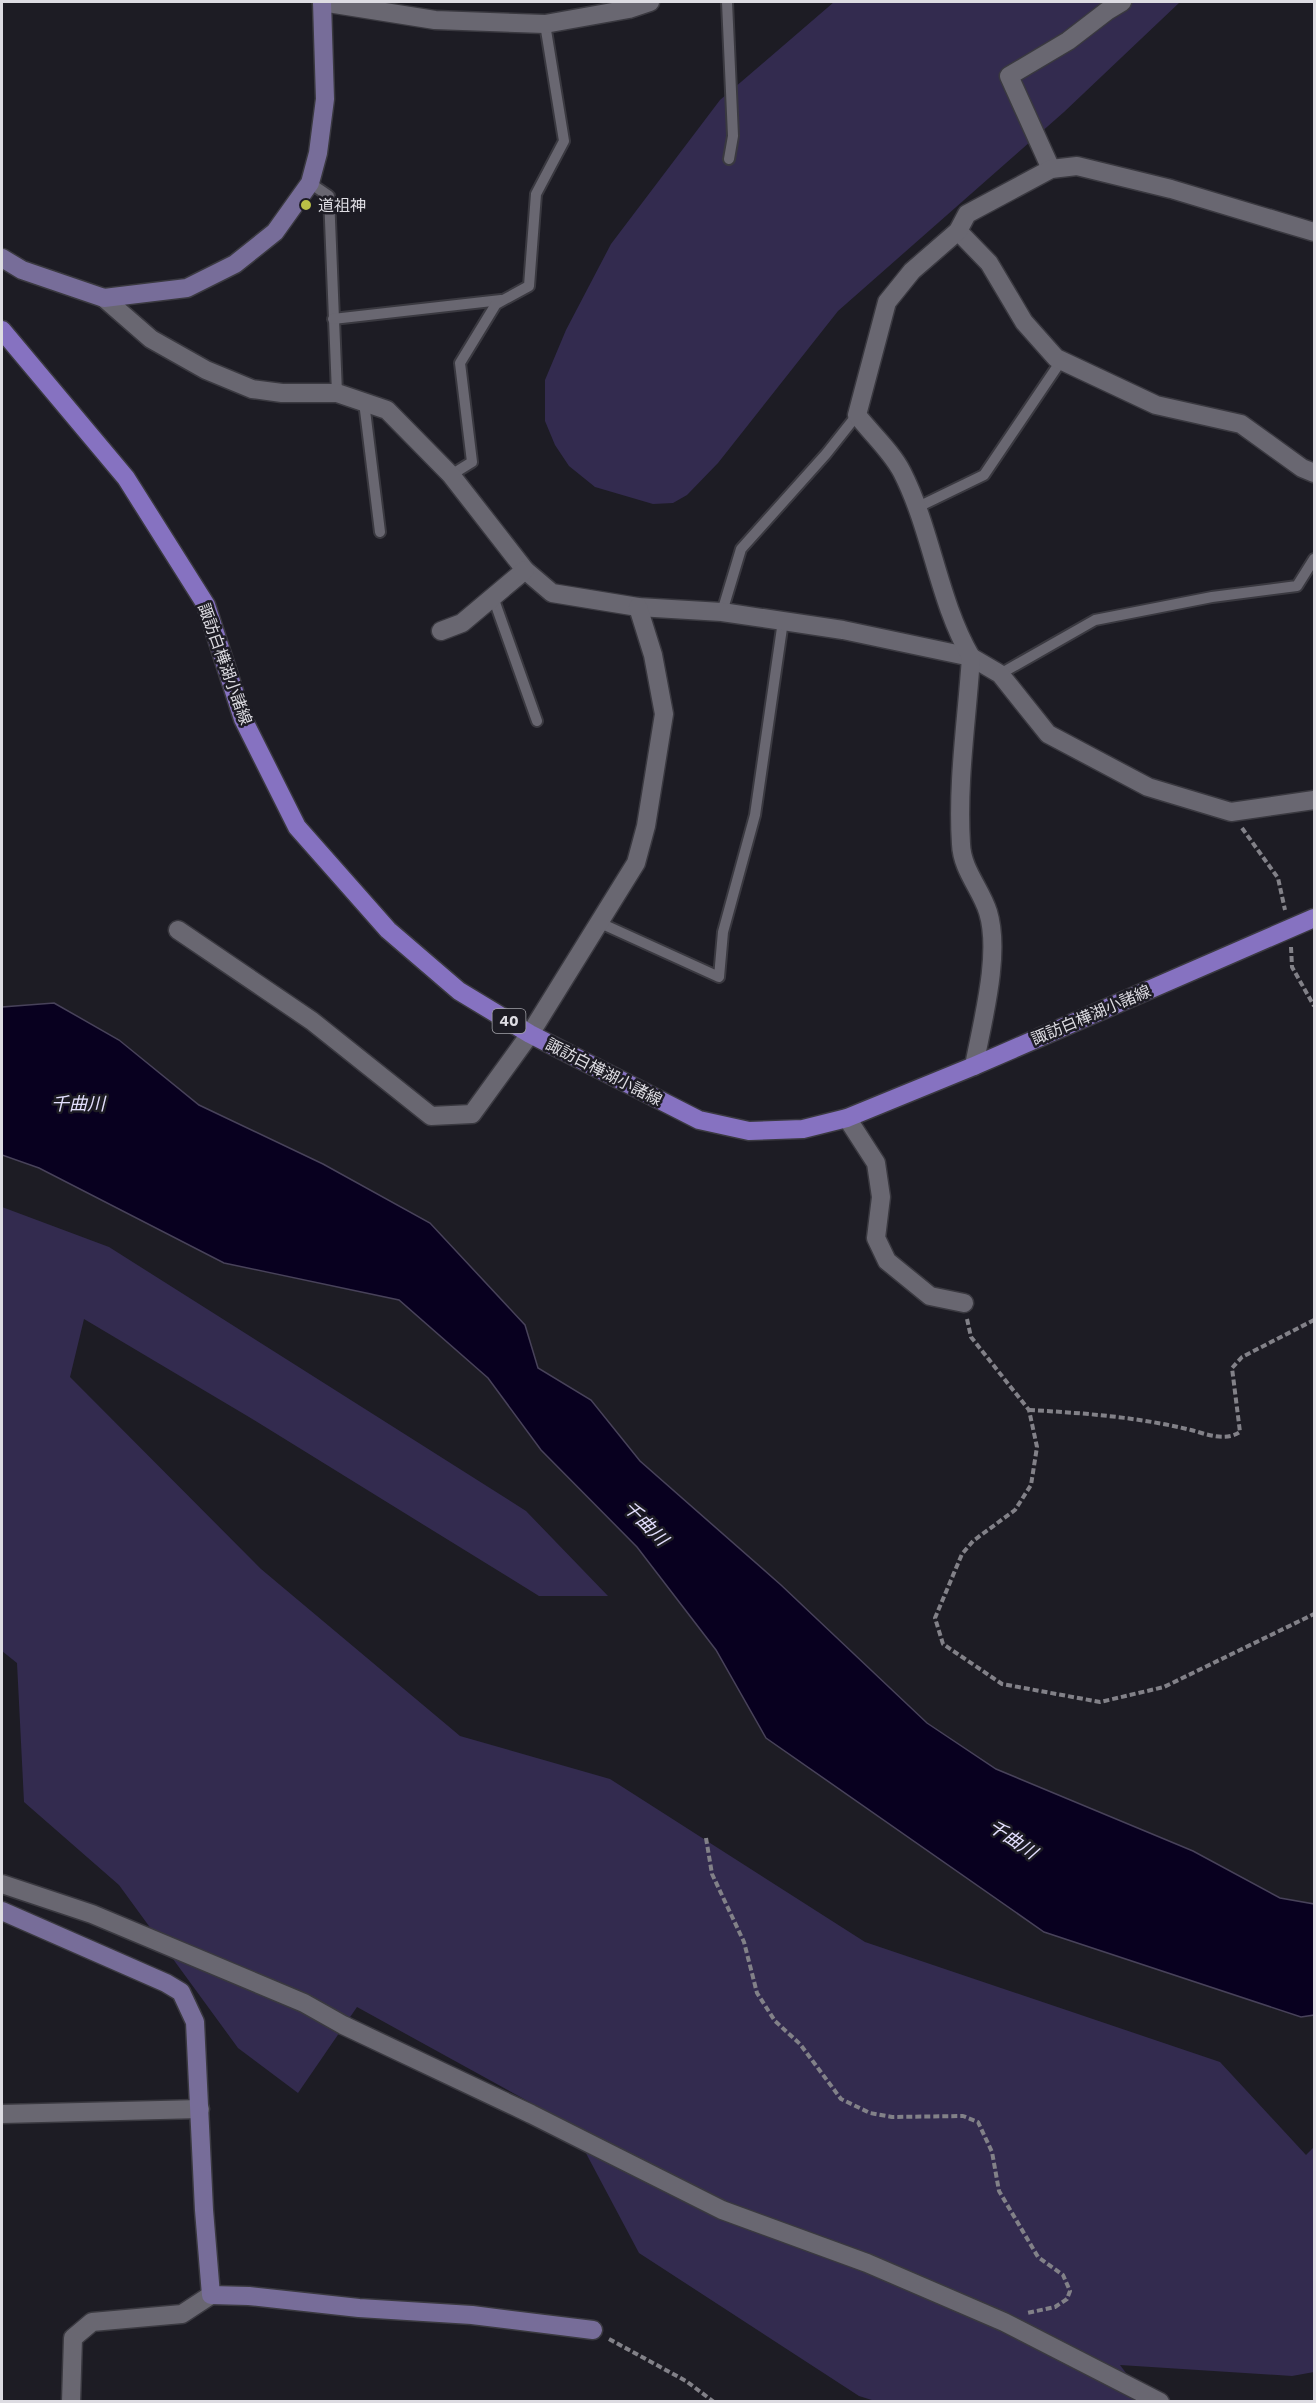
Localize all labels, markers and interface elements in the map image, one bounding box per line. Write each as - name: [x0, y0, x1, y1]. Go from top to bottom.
- place label: 道祖神: [318, 196, 366, 215]
- marker: 道祖神: [299, 198, 313, 212]
- street label: 諏訪白樺湖小諸線: [194, 601, 256, 727]
- street label: 諏訪白樺湖小諸線: [1028, 981, 1154, 1049]
- road number: 40: [492, 1009, 526, 1033]
- street label: 諏訪白樺湖小諸線: [543, 1034, 665, 1110]
- water label: 千曲川: [51, 1093, 107, 1114]
- water label: 千曲川: [619, 1496, 674, 1551]
- water label: 千曲川: [985, 1815, 1043, 1864]

